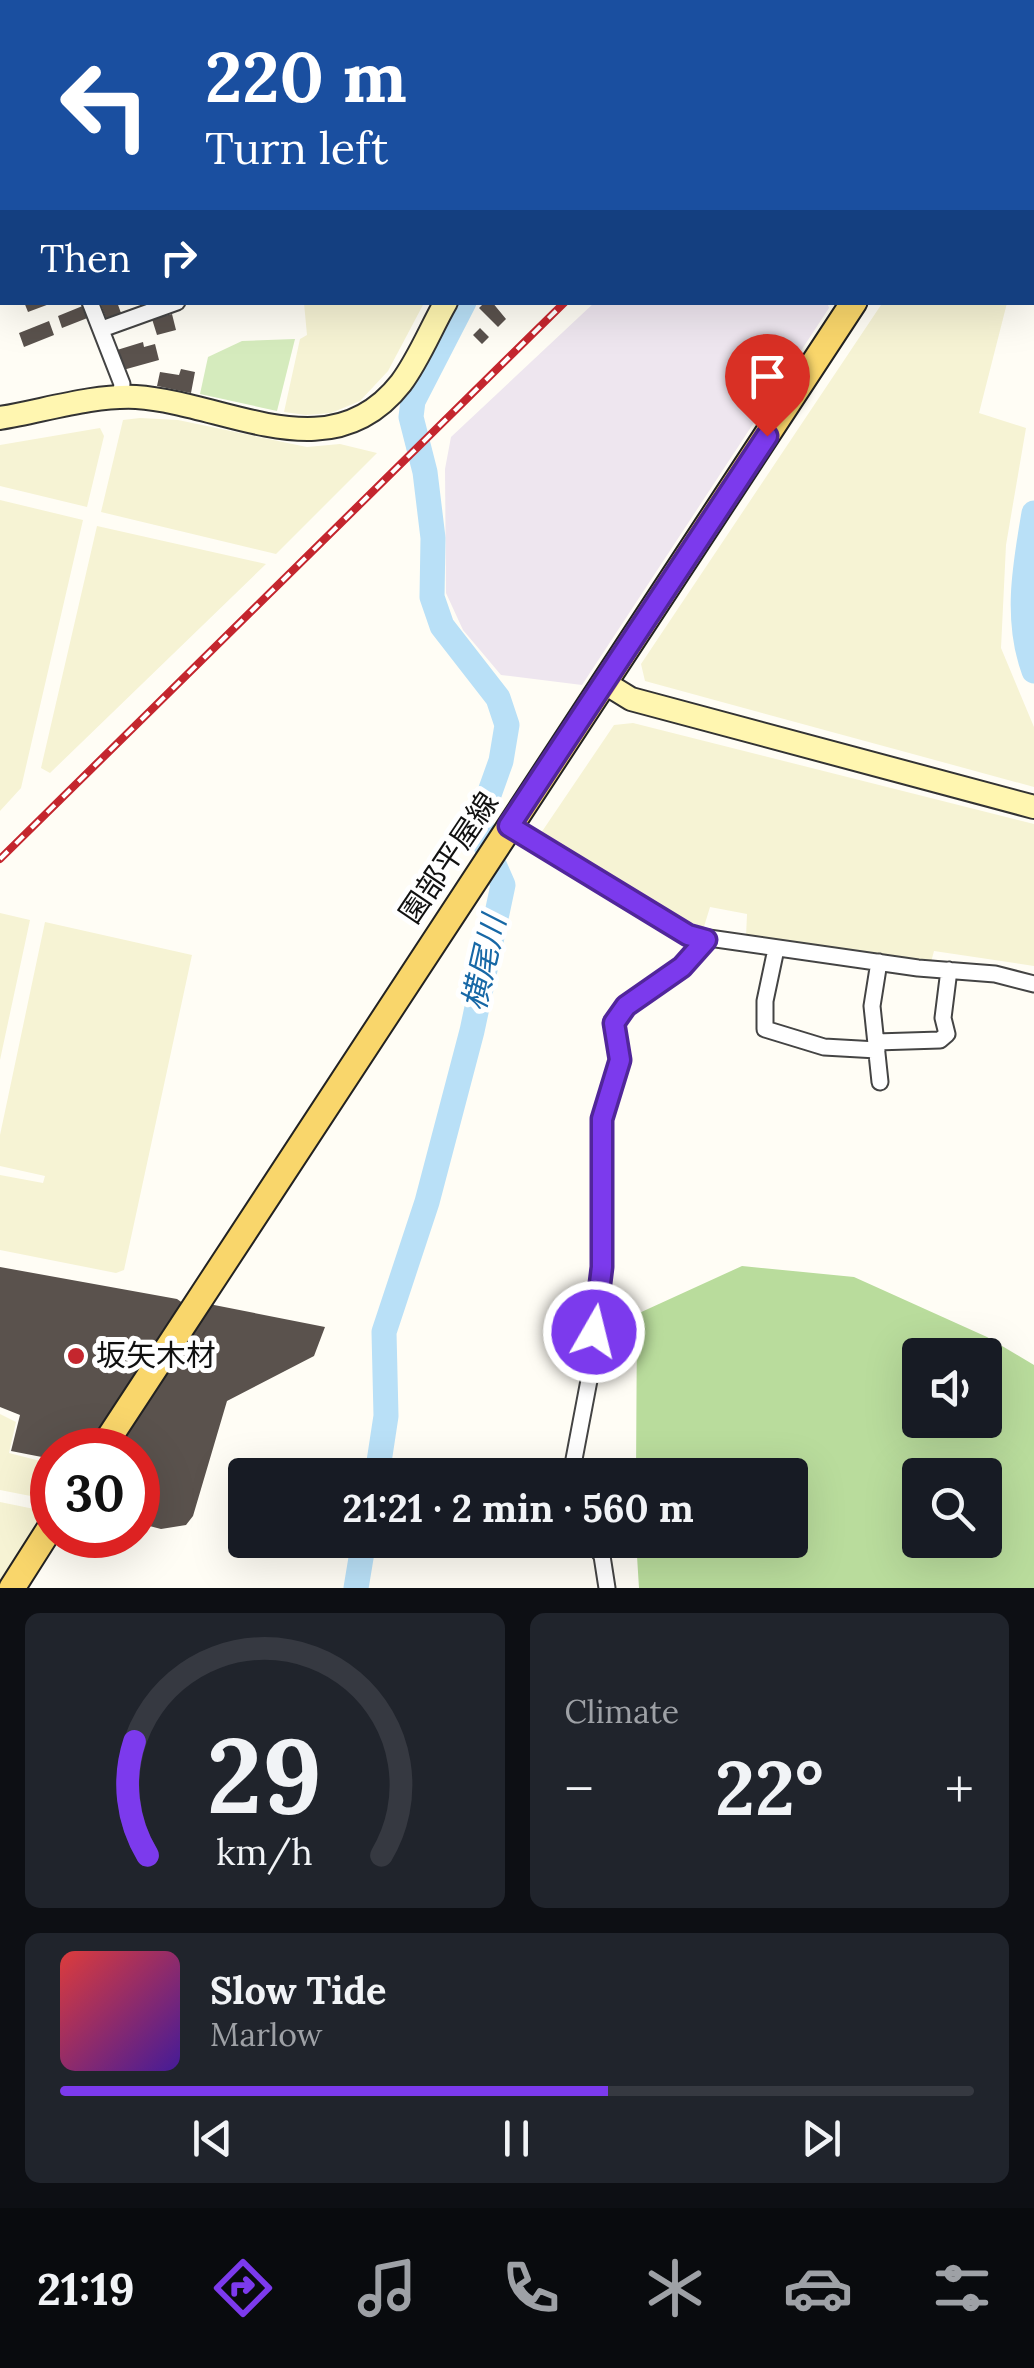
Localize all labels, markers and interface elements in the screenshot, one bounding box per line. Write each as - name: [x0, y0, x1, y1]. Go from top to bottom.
- text: 220 m: [205, 32, 407, 121]
- icon: left: [40, 40, 170, 170]
- text: Turn left: [205, 119, 388, 176]
- icon: right: [151, 230, 206, 285]
- text: Then: [40, 234, 131, 282]
- pin: [725, 334, 810, 437]
- icon: arrive: [740, 349, 795, 404]
- street label: 園部平屋線: [390, 785, 506, 930]
- water label: 横尾川: [453, 909, 515, 1014]
- position arrow: [542, 1280, 646, 1384]
- place label: 坂矢木材: [96, 1336, 216, 1374]
- map controls: [902, 1338, 1002, 1558]
- button: sound: [902, 1338, 1002, 1438]
- marker: 坂矢木材: [65, 1345, 87, 1367]
- speed limit sign: 30: [30, 1428, 160, 1558]
- button: search: [902, 1458, 1002, 1558]
- text: 21:21 · 2 min · 560 m: [342, 1484, 694, 1532]
- text: Climate: [565, 1691, 679, 1732]
- text: 29: [207, 1708, 322, 1841]
- text: 22°: [715, 1740, 824, 1836]
- text: −: [565, 1754, 594, 1824]
- text: +: [945, 1754, 974, 1824]
- text: km/h: [216, 1829, 313, 1875]
- text: Slow Tide: [210, 1966, 387, 2014]
- text: Marlow: [210, 2014, 322, 2055]
- icon: previous: [185, 2111, 240, 2166]
- icon: pause: [489, 2111, 544, 2166]
- icon: next: [794, 2111, 849, 2166]
- icon: directions: [208, 2253, 278, 2323]
- icon: music: [352, 2253, 422, 2323]
- icon: phone: [496, 2253, 566, 2323]
- icon: climate: [640, 2253, 710, 2323]
- icon: car: [783, 2253, 853, 2323]
- icon: filters: [927, 2253, 997, 2323]
- text: 21:19: [37, 2260, 135, 2317]

